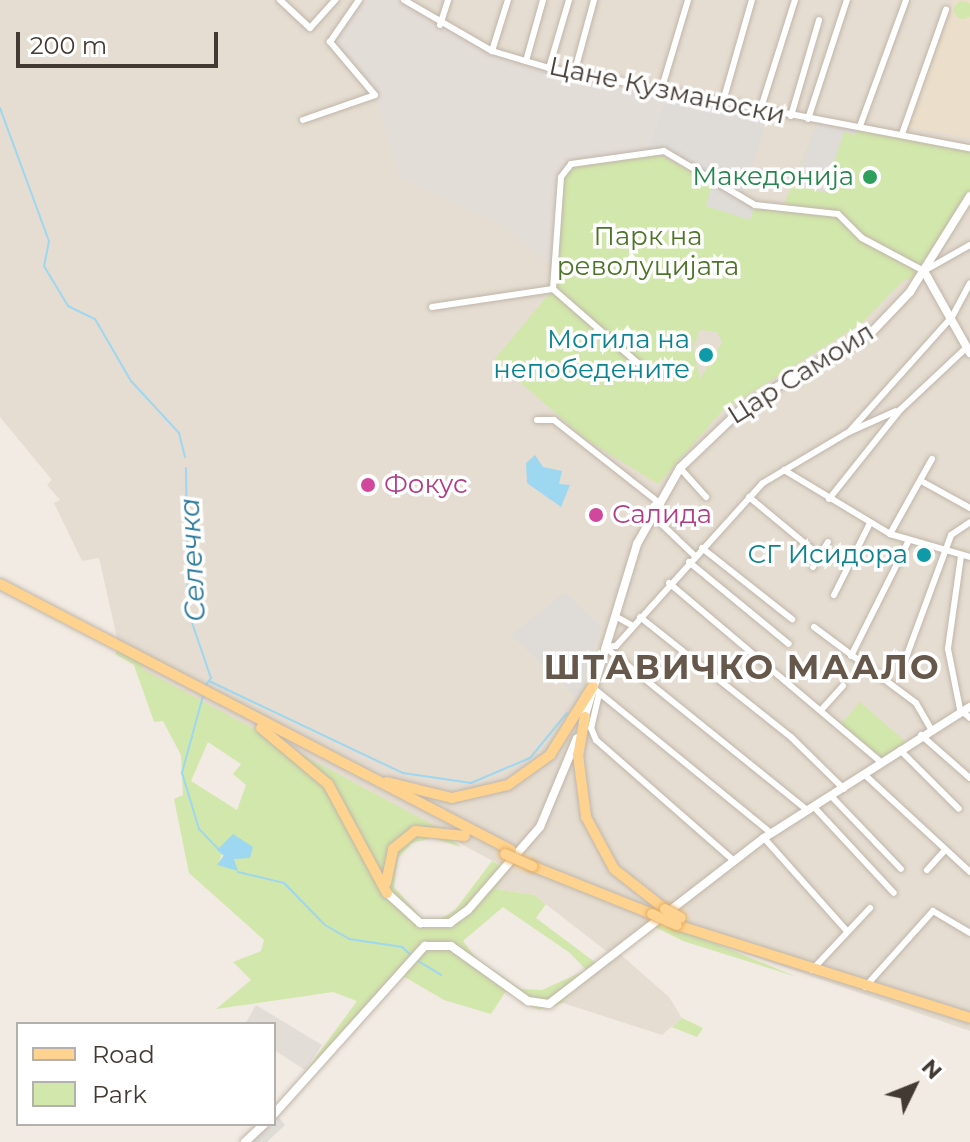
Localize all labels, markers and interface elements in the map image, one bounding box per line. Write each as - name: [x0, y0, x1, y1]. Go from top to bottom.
- scale bar: [20, 16, 222, 66]
- text: 200 m: [30, 31, 107, 60]
- street label: Цане Кузманоски: [546, 51, 788, 131]
- place label: Македонија: [692, 161, 854, 193]
- marker: Македонија: [861, 168, 879, 186]
- park label: Парк на револуцијата: [557, 221, 739, 282]
- street label: Цар Самоил: [722, 317, 880, 431]
- place label: Могила на непобедените: [493, 324, 690, 386]
- marker: Могила на непобедените: [697, 346, 715, 364]
- place label: Фокус: [384, 469, 468, 501]
- marker: Фокус: [359, 476, 377, 494]
- water label: Селечка: [172, 497, 212, 623]
- place label: Салида: [612, 499, 712, 531]
- marker: Салида: [587, 506, 605, 524]
- place label: СГ Исидора: [747, 539, 908, 571]
- marker: СГ Исидора: [915, 546, 933, 564]
- district label: ШТАВИЧКО МААЛО: [543, 648, 941, 688]
- legend: [16, 1022, 276, 1126]
- text: Road: [92, 1040, 155, 1069]
- north arrow: [874, 1046, 954, 1126]
- text: N: [916, 1054, 948, 1085]
- text: Park: [92, 1080, 147, 1109]

